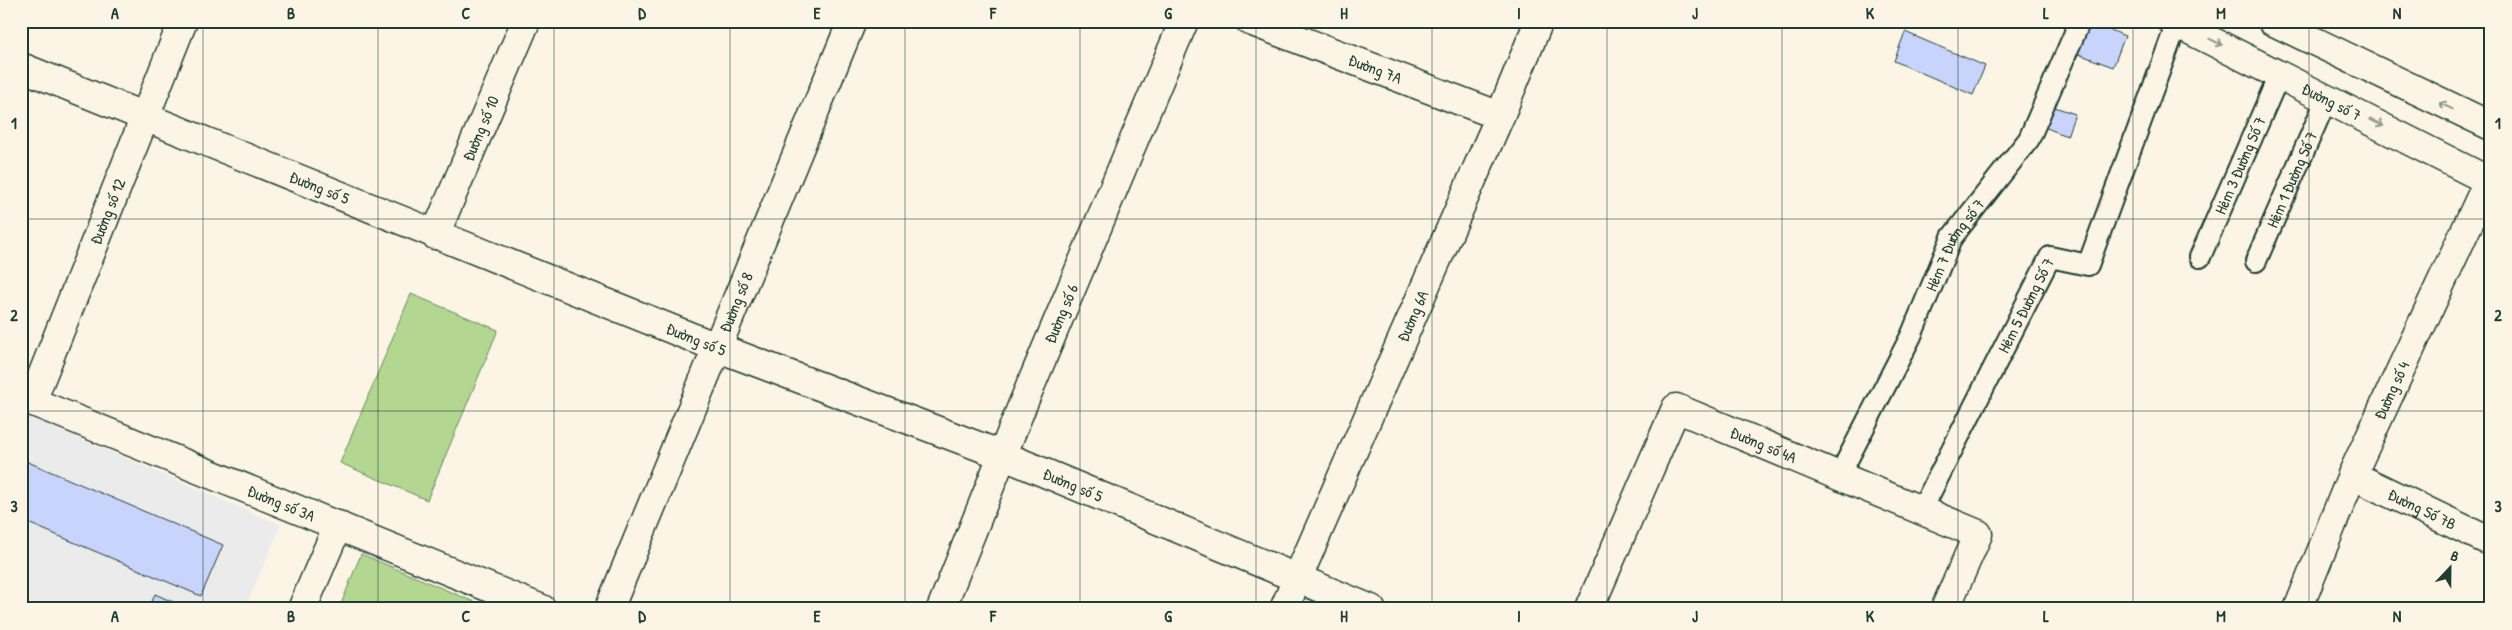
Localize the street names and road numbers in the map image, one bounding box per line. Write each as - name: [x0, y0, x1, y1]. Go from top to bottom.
- street label: Đường 7A: [1345, 48, 1405, 89]
- street label: Đường số 7: [2298, 77, 2365, 126]
- street label: Đường số 10: [457, 92, 504, 164]
- street label: Hẻm 3 Đường Số 7: [2209, 113, 2271, 218]
- street label: Hẻm 1 Đường Số 7: [2261, 128, 2322, 231]
- street label: Đường số 5: [286, 165, 353, 209]
- street label: Đường số 12: [84, 175, 131, 248]
- street label: Hẻm 7 Đường số 7: [1920, 194, 1989, 294]
- street label: Hẻm 5 Đường Số 7: [1992, 254, 2059, 356]
- street label: Đường số 8: [714, 269, 758, 335]
- street label: Đường số 6: [1039, 280, 1083, 346]
- street label: Đường 6A: [1392, 287, 1433, 345]
- street label: Đường số 5: [663, 317, 730, 361]
- street label: Đường số 4: [2368, 357, 2414, 423]
- street label: Đường số 4A: [1727, 421, 1800, 468]
- street label: Đường số 5: [1040, 462, 1106, 507]
- street label: Đường số 3A: [244, 479, 318, 527]
- street label: Đường Số 7B: [2384, 483, 2460, 535]

